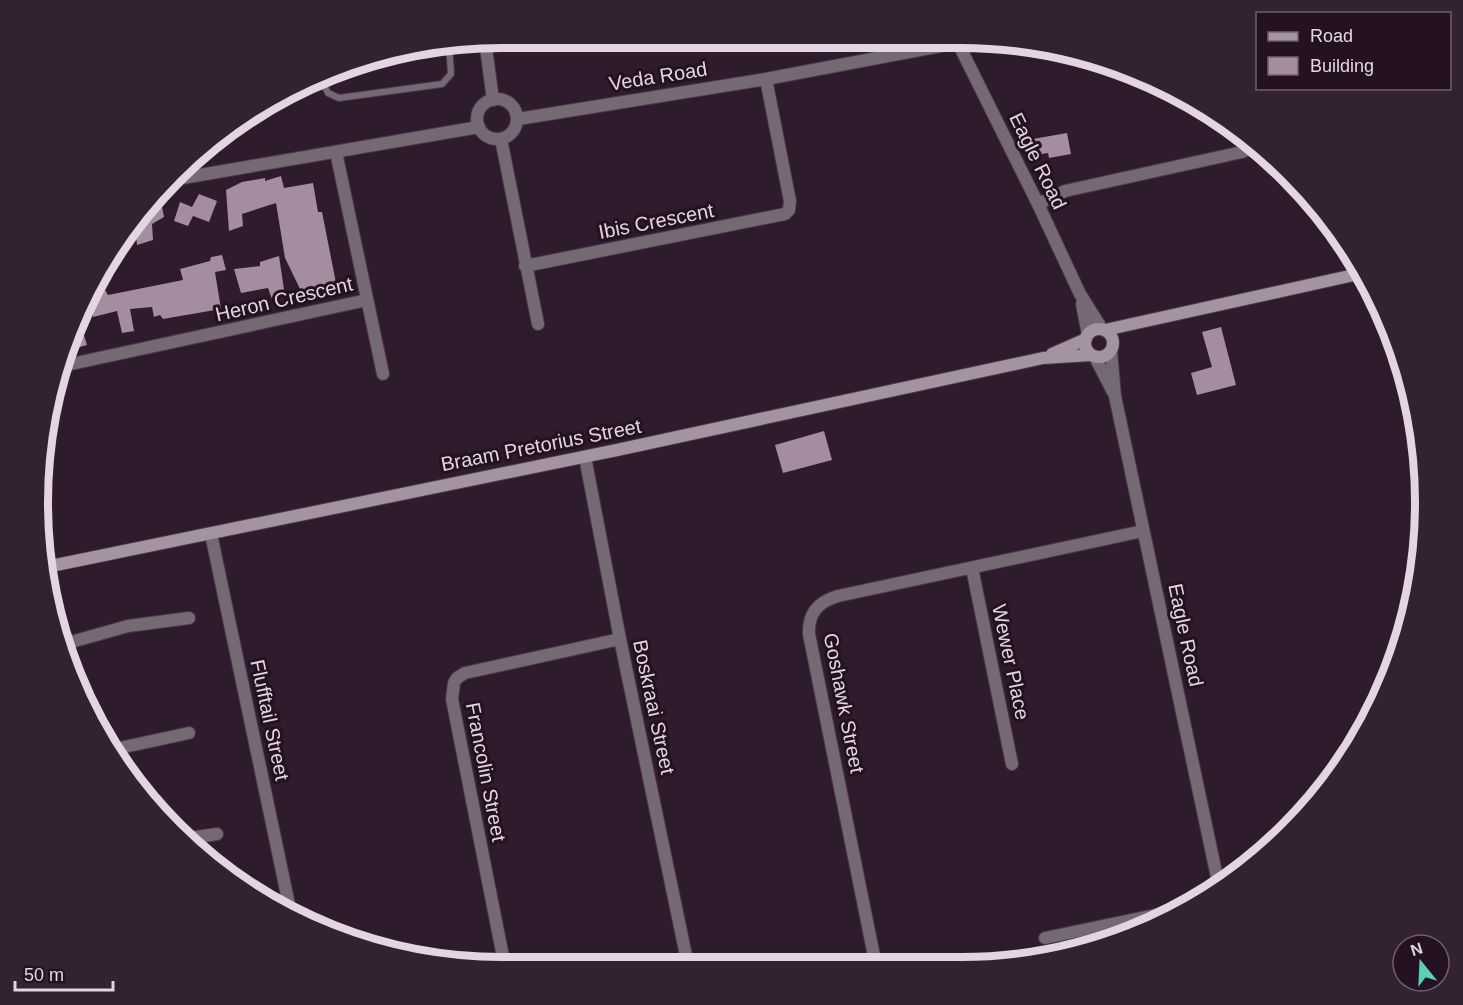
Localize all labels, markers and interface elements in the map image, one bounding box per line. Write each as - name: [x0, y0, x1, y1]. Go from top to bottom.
- legend: [1256, 12, 1451, 90]
- text: Road: [1310, 26, 1353, 46]
- text: Building: [1310, 56, 1374, 76]
- street label: Veda Road: [607, 57, 709, 95]
- street label: Eagle Road: [1005, 109, 1071, 213]
- street label: Ibis Crescent: [597, 199, 716, 243]
- street label: Heron Crescent: [213, 272, 355, 325]
- street label: Braam Pretorius Street: [439, 415, 643, 475]
- street label: Eagle Road: [1164, 582, 1208, 688]
- street label: Wewer Place: [988, 602, 1034, 722]
- street label: Goshawk Street: [820, 631, 868, 775]
- street label: Boskraai Street: [629, 638, 679, 777]
- street label: Flufftail Street: [246, 658, 294, 783]
- street label: Francolin Street: [462, 701, 510, 844]
- north arrow: [1391, 933, 1451, 993]
- text: N: [1408, 939, 1425, 959]
- scale bar: [15, 954, 112, 992]
- text: 50 m: [24, 965, 64, 985]

